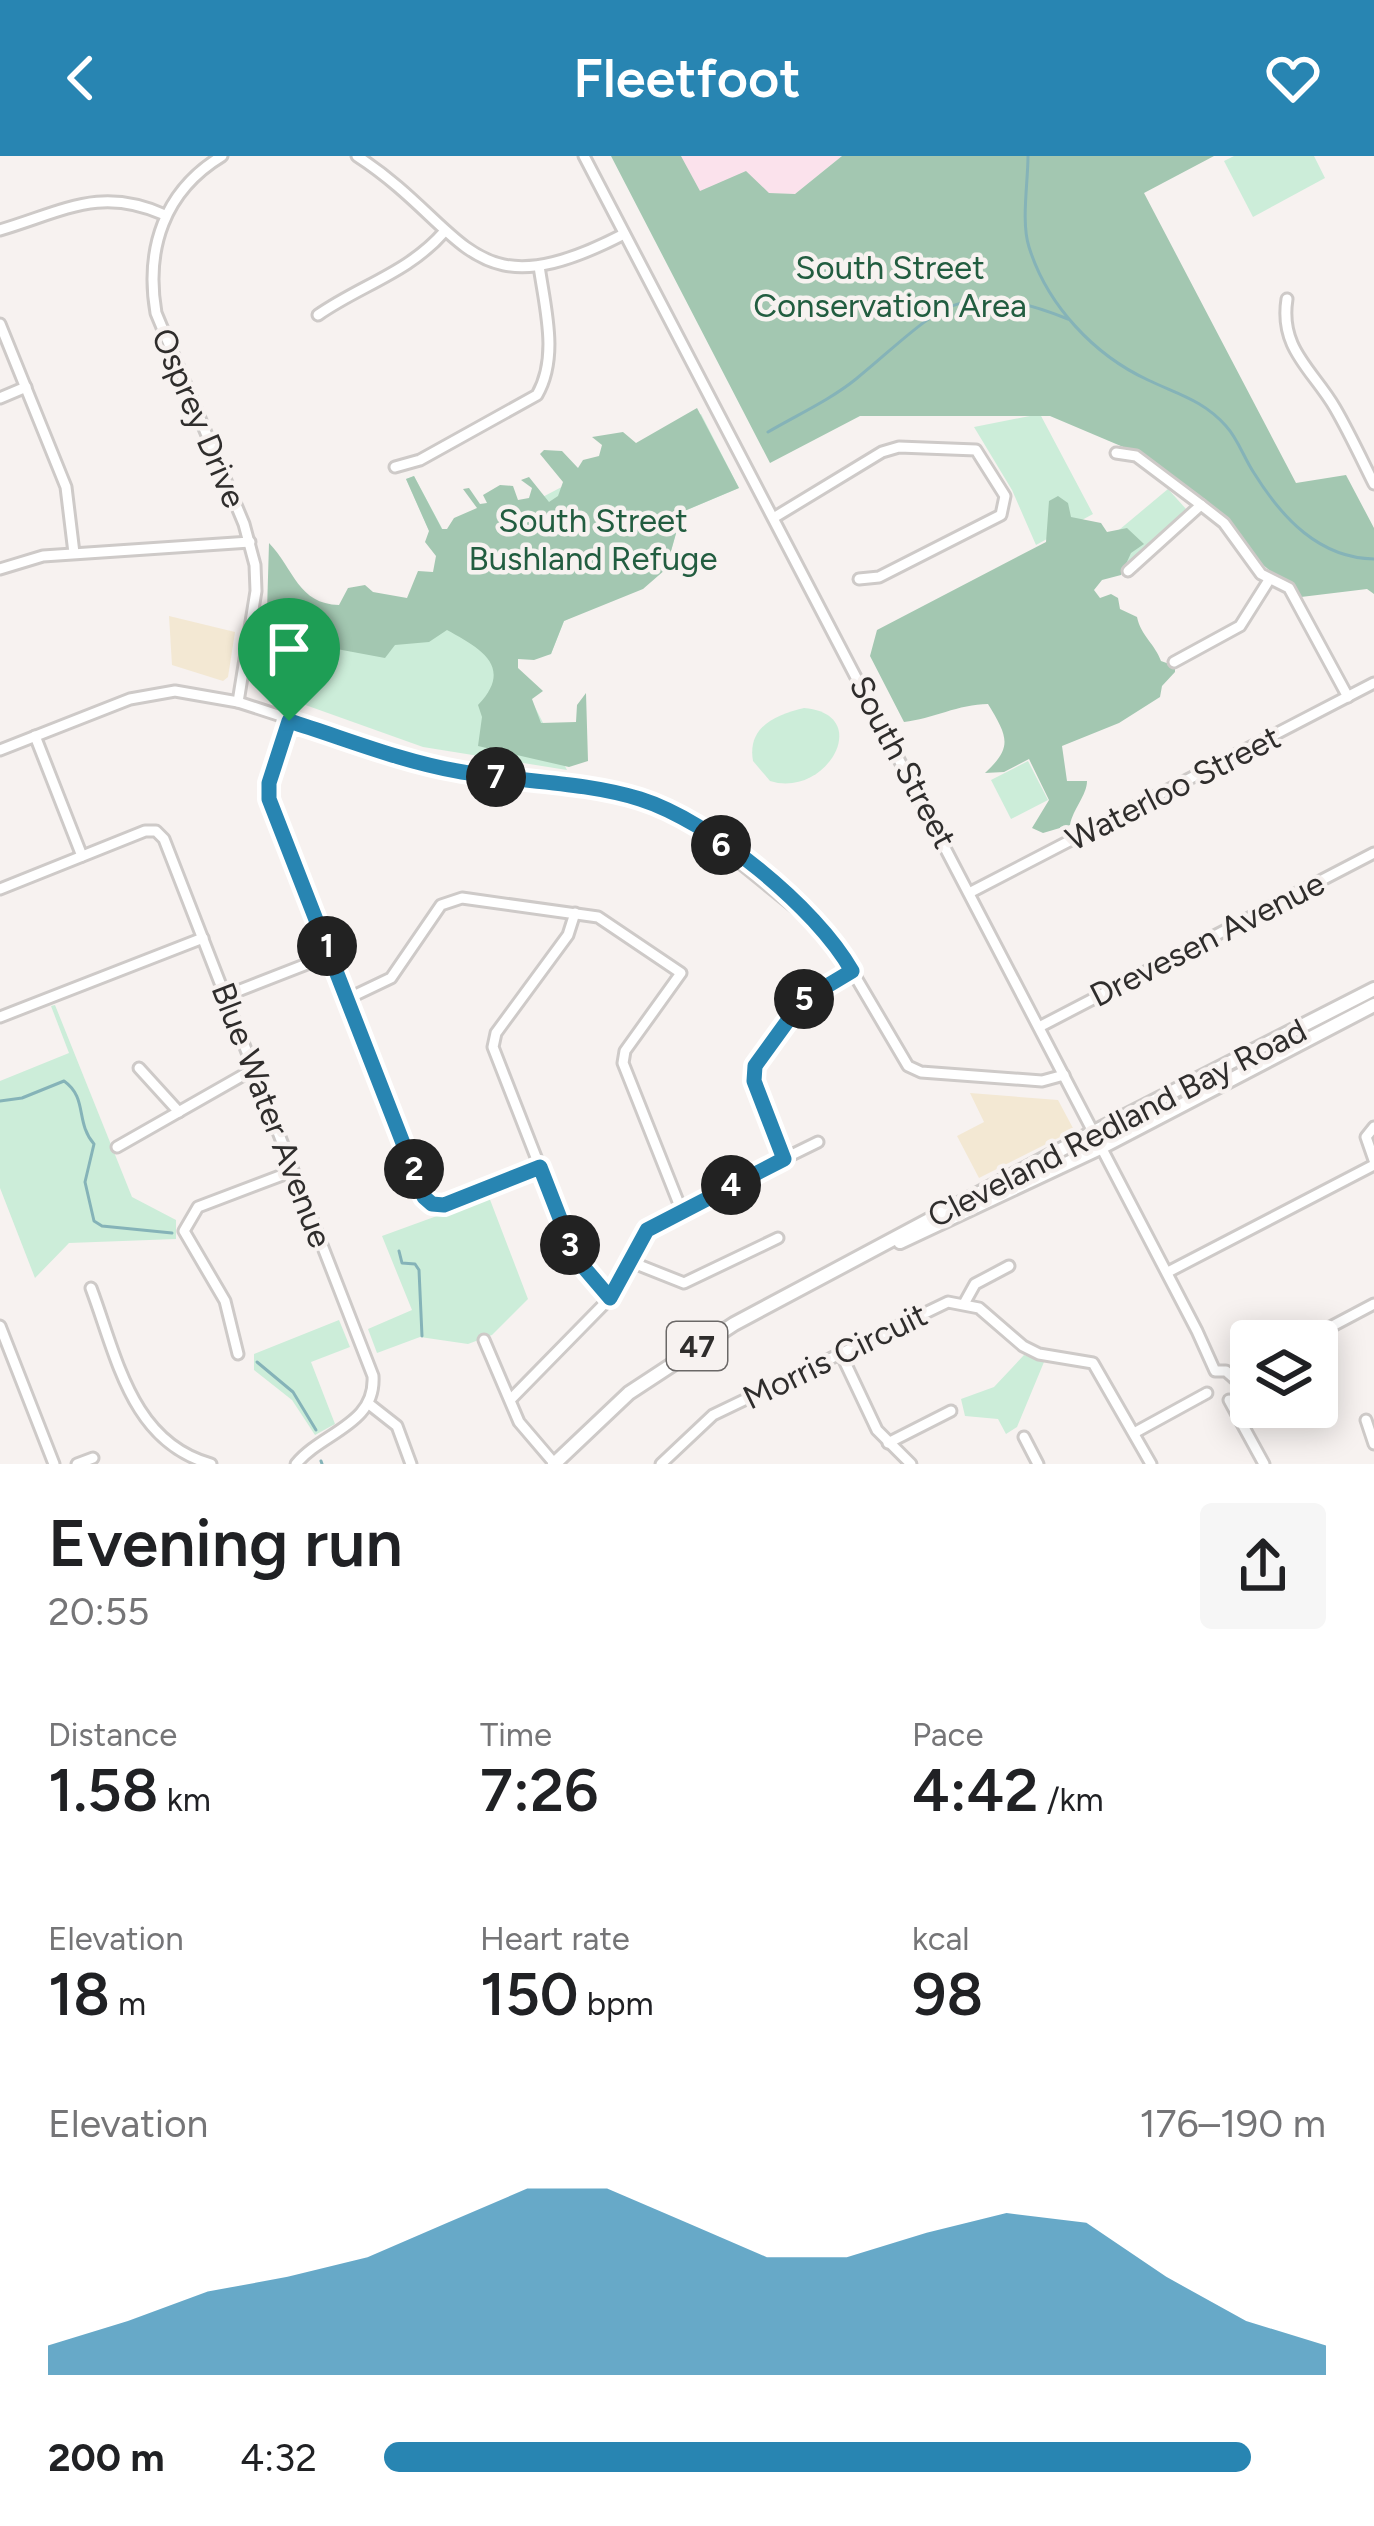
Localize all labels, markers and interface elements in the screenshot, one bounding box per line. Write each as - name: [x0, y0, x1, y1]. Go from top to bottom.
- icon: back: [48, 45, 114, 111]
- icon: heart: [1260, 45, 1326, 111]
- text: Fleetfoot: [573, 46, 801, 111]
- park label: South Street Conservation Area: [753, 248, 1027, 325]
- street label: Osprey Drive: [144, 322, 254, 514]
- park label: South Street Bushland Refuge: [468, 501, 718, 578]
- pin: [238, 598, 340, 721]
- icon: arrive: [256, 616, 322, 682]
- street label: South Street: [841, 669, 965, 855]
- street label: Waterloo Street: [1060, 717, 1286, 859]
- pin: 7: [466, 747, 526, 807]
- text: 7: [487, 757, 505, 796]
- pin: 6: [691, 815, 751, 875]
- text: 6: [711, 825, 731, 864]
- street label: Drevesen Avenue: [1083, 863, 1331, 1015]
- pin: 1: [297, 916, 357, 976]
- text: 1: [320, 926, 334, 965]
- pin: 5: [774, 969, 834, 1029]
- street label: Blue Water Avenue: [204, 977, 340, 1253]
- text: 5: [794, 979, 814, 1018]
- street label: Cleveland Redland Bay Road: [921, 1010, 1313, 1236]
- pin: 2: [384, 1139, 444, 1199]
- text: 2: [404, 1149, 424, 1188]
- pin: 4: [701, 1155, 761, 1215]
- text: 4: [721, 1165, 741, 1204]
- pin: 3: [540, 1215, 600, 1275]
- text: 3: [561, 1225, 579, 1264]
- street label: Morris Circuit: [737, 1295, 933, 1417]
- map controls: [1230, 1320, 1338, 1428]
- button: layers: [1230, 1320, 1338, 1428]
- road number: 47: [667, 1322, 727, 1370]
- text: Evening run: [48, 1503, 403, 1583]
- button: share: [1200, 1503, 1326, 1629]
- text: 20:55: [48, 1588, 150, 1635]
- text: Distance: [48, 1715, 177, 1754]
- text: Time: [480, 1715, 552, 1754]
- text: Pace: [912, 1715, 983, 1754]
- text: 1.58: [48, 1754, 159, 1826]
- text: 7:26: [480, 1754, 599, 1826]
- text: 4:42: [912, 1754, 1039, 1826]
- text: km: [159, 1780, 211, 1819]
- text: /km: [1039, 1780, 1104, 1819]
- text: Elevation: [48, 1919, 184, 1958]
- text: Heart rate: [480, 1919, 630, 1958]
- text: kcal: [912, 1919, 970, 1958]
- text: 18: [48, 1958, 110, 2030]
- text: 150: [480, 1958, 579, 2030]
- text: 98: [912, 1958, 983, 2030]
- text: m: [110, 1984, 146, 2023]
- text: bpm: [579, 1984, 654, 2023]
- text: Elevation: [48, 2100, 208, 2147]
- text: 176–190 m: [1139, 2100, 1326, 2147]
- text: 200 m: [48, 2434, 164, 2481]
- text: 4:32: [240, 2434, 317, 2481]

